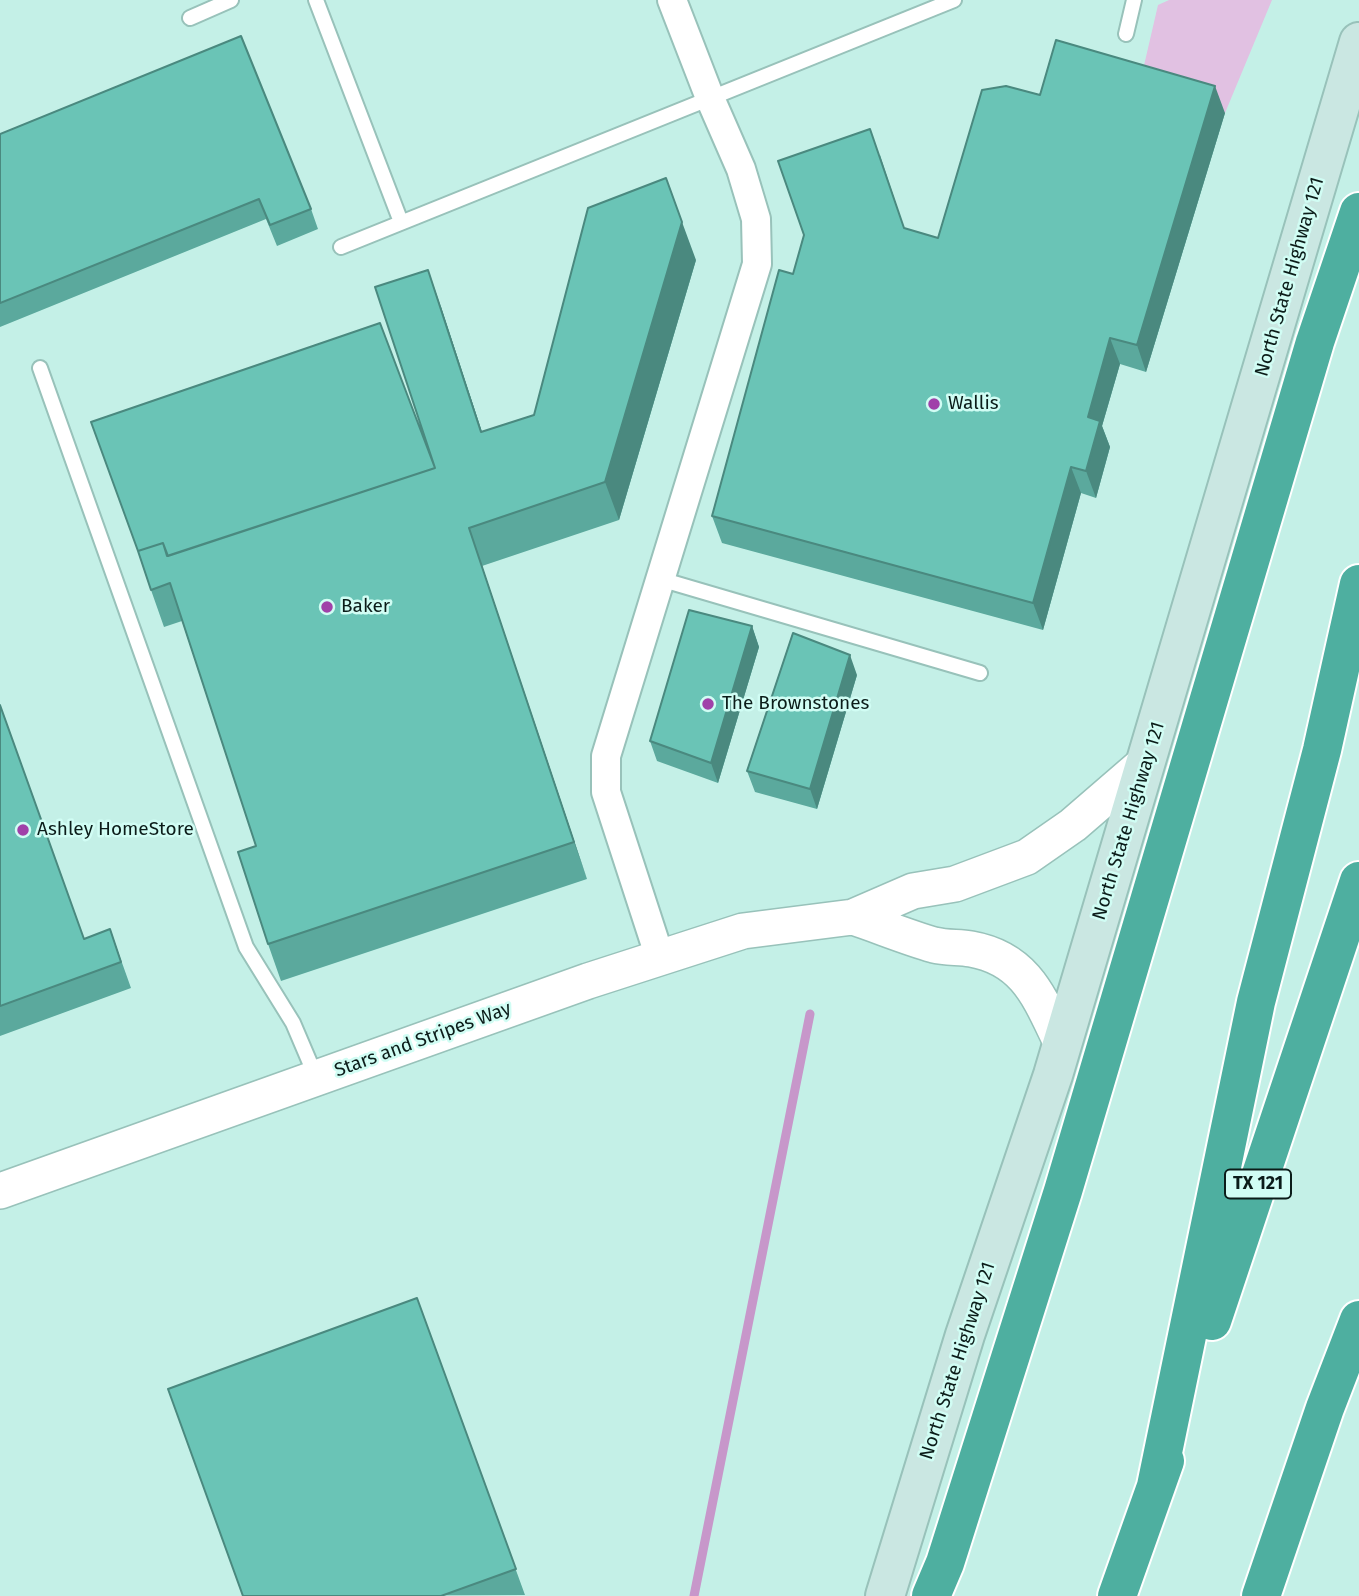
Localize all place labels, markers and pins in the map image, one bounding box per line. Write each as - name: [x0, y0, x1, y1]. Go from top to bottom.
- place label: Wallis: [948, 393, 999, 415]
- marker: Wallis: [926, 396, 942, 412]
- place label: Baker: [341, 596, 390, 618]
- marker: Baker: [319, 599, 335, 615]
- place label: The Brownstones: [722, 693, 869, 715]
- marker: The Brownstones: [700, 696, 716, 712]
- place label: Ashley HomeStore: [37, 819, 194, 841]
- marker: Ashley HomeStore: [15, 822, 31, 838]

